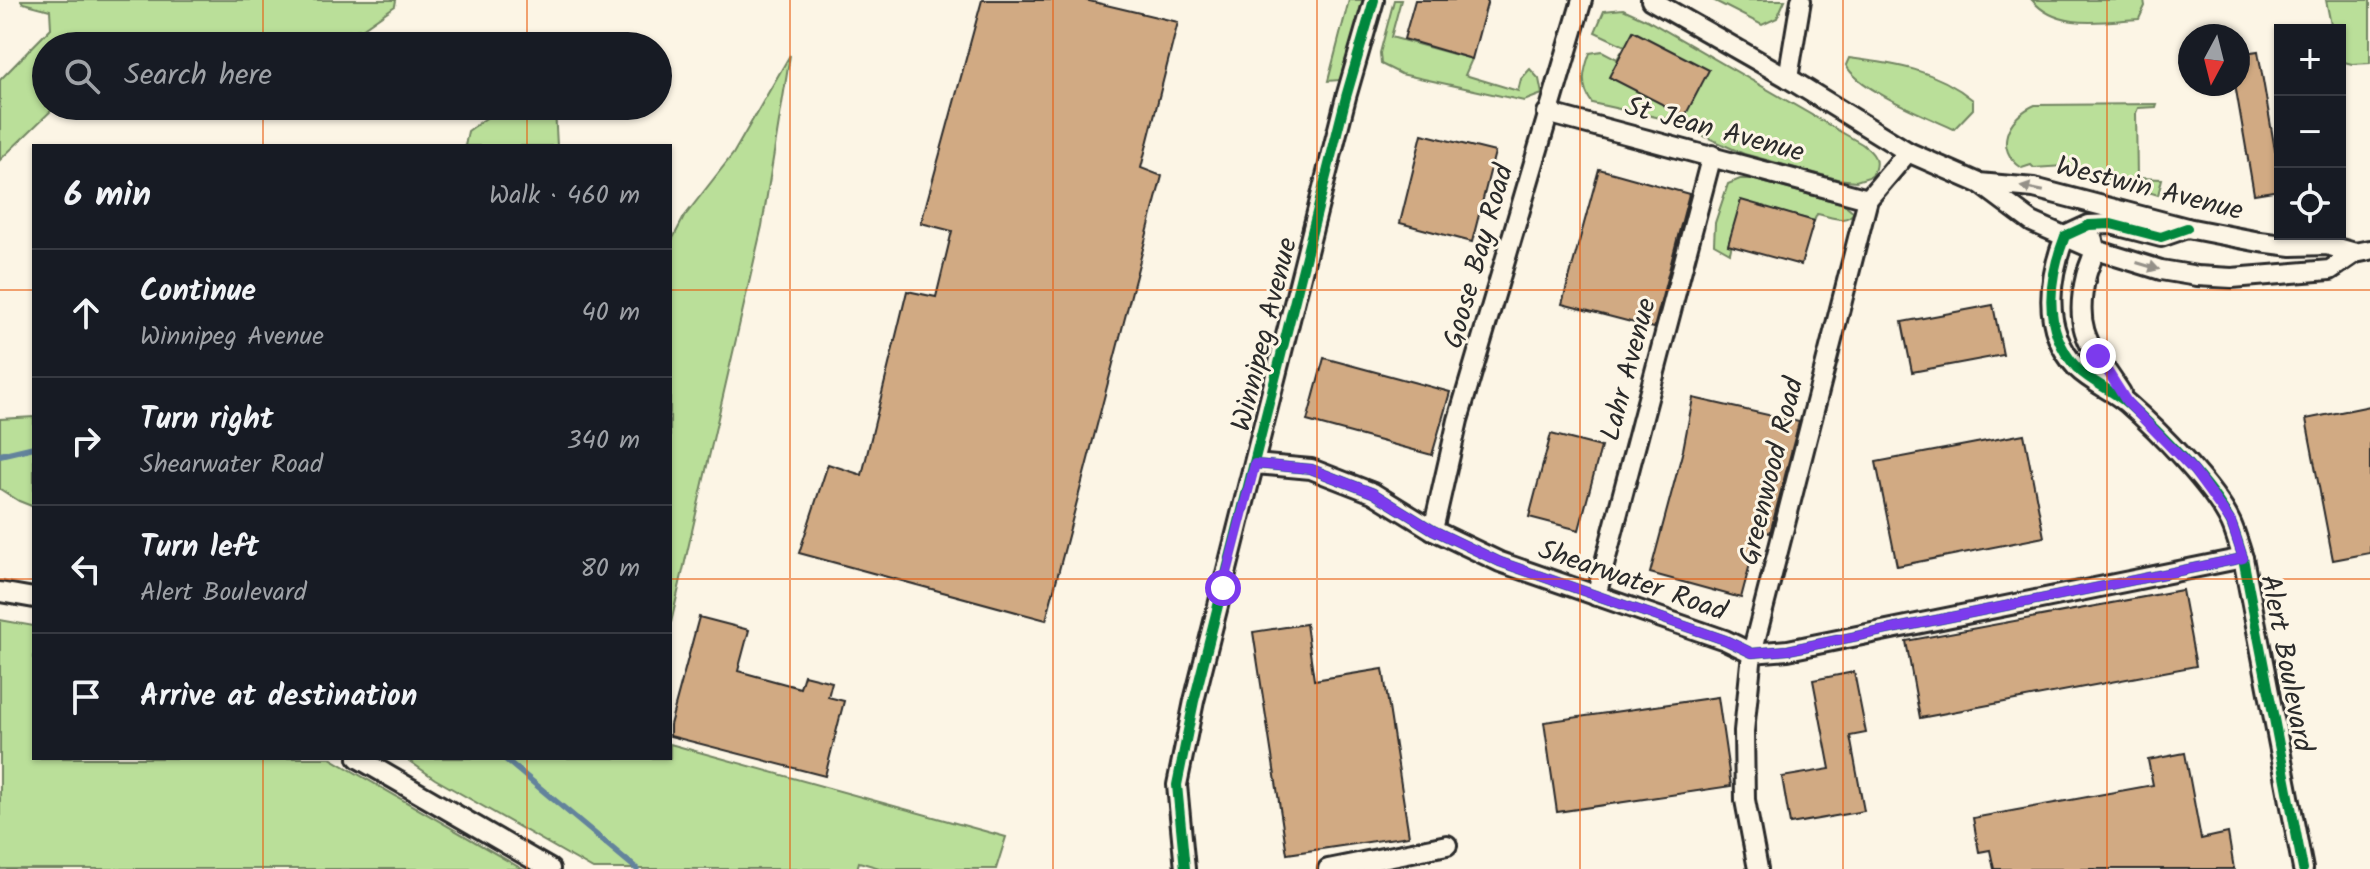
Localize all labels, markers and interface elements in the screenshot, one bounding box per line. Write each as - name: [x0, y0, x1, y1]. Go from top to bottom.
- north arrow: [2178, 24, 2250, 96]
- map controls: [2274, 24, 2346, 240]
- button: +: [2274, 24, 2346, 96]
- search box: [32, 32, 672, 120]
- text: Search here: [124, 52, 272, 100]
- icon: search: [60, 54, 104, 98]
- street label: St Jean Avenue: [1619, 85, 1810, 176]
- button: −: [2274, 96, 2346, 168]
- street label: Westwin Avenue: [2051, 144, 2248, 234]
- street label: Goose Bay Road: [1432, 158, 1527, 354]
- button: locate: [2274, 168, 2346, 240]
- text: 6 min: [64, 169, 151, 223]
- text: Walk · 460 m: [489, 175, 640, 217]
- one-way arrow: [2020, 182, 2045, 195]
- street label: Winnipeg Avenue: [1220, 233, 1311, 436]
- one-way arrow: [2136, 260, 2160, 273]
- text: Continue: [140, 268, 256, 316]
- icon: ahead: [64, 291, 108, 335]
- text: 40 m: [582, 292, 640, 334]
- street label: Lahr Avenue: [1589, 293, 1670, 446]
- text: Winnipeg Avenue: [140, 316, 324, 358]
- route end: [2080, 338, 2116, 374]
- street label: Greenwood Road: [1727, 372, 1818, 570]
- text: Turn right: [140, 396, 273, 444]
- icon: right: [64, 419, 108, 463]
- text: 340 m: [567, 420, 640, 462]
- text: Shearwater Road: [140, 444, 323, 486]
- text: Turn left: [140, 524, 259, 572]
- street label: Shearwater Road: [1532, 528, 1734, 635]
- icon: left: [64, 547, 108, 591]
- text: 80 m: [580, 548, 640, 590]
- route start: [1205, 570, 1241, 606]
- street label: Alert Boulevard: [2246, 571, 2325, 757]
- text: Alert Boulevard: [140, 572, 307, 614]
- text: Arrive at destination: [140, 673, 417, 721]
- icon: arrive: [64, 675, 108, 719]

